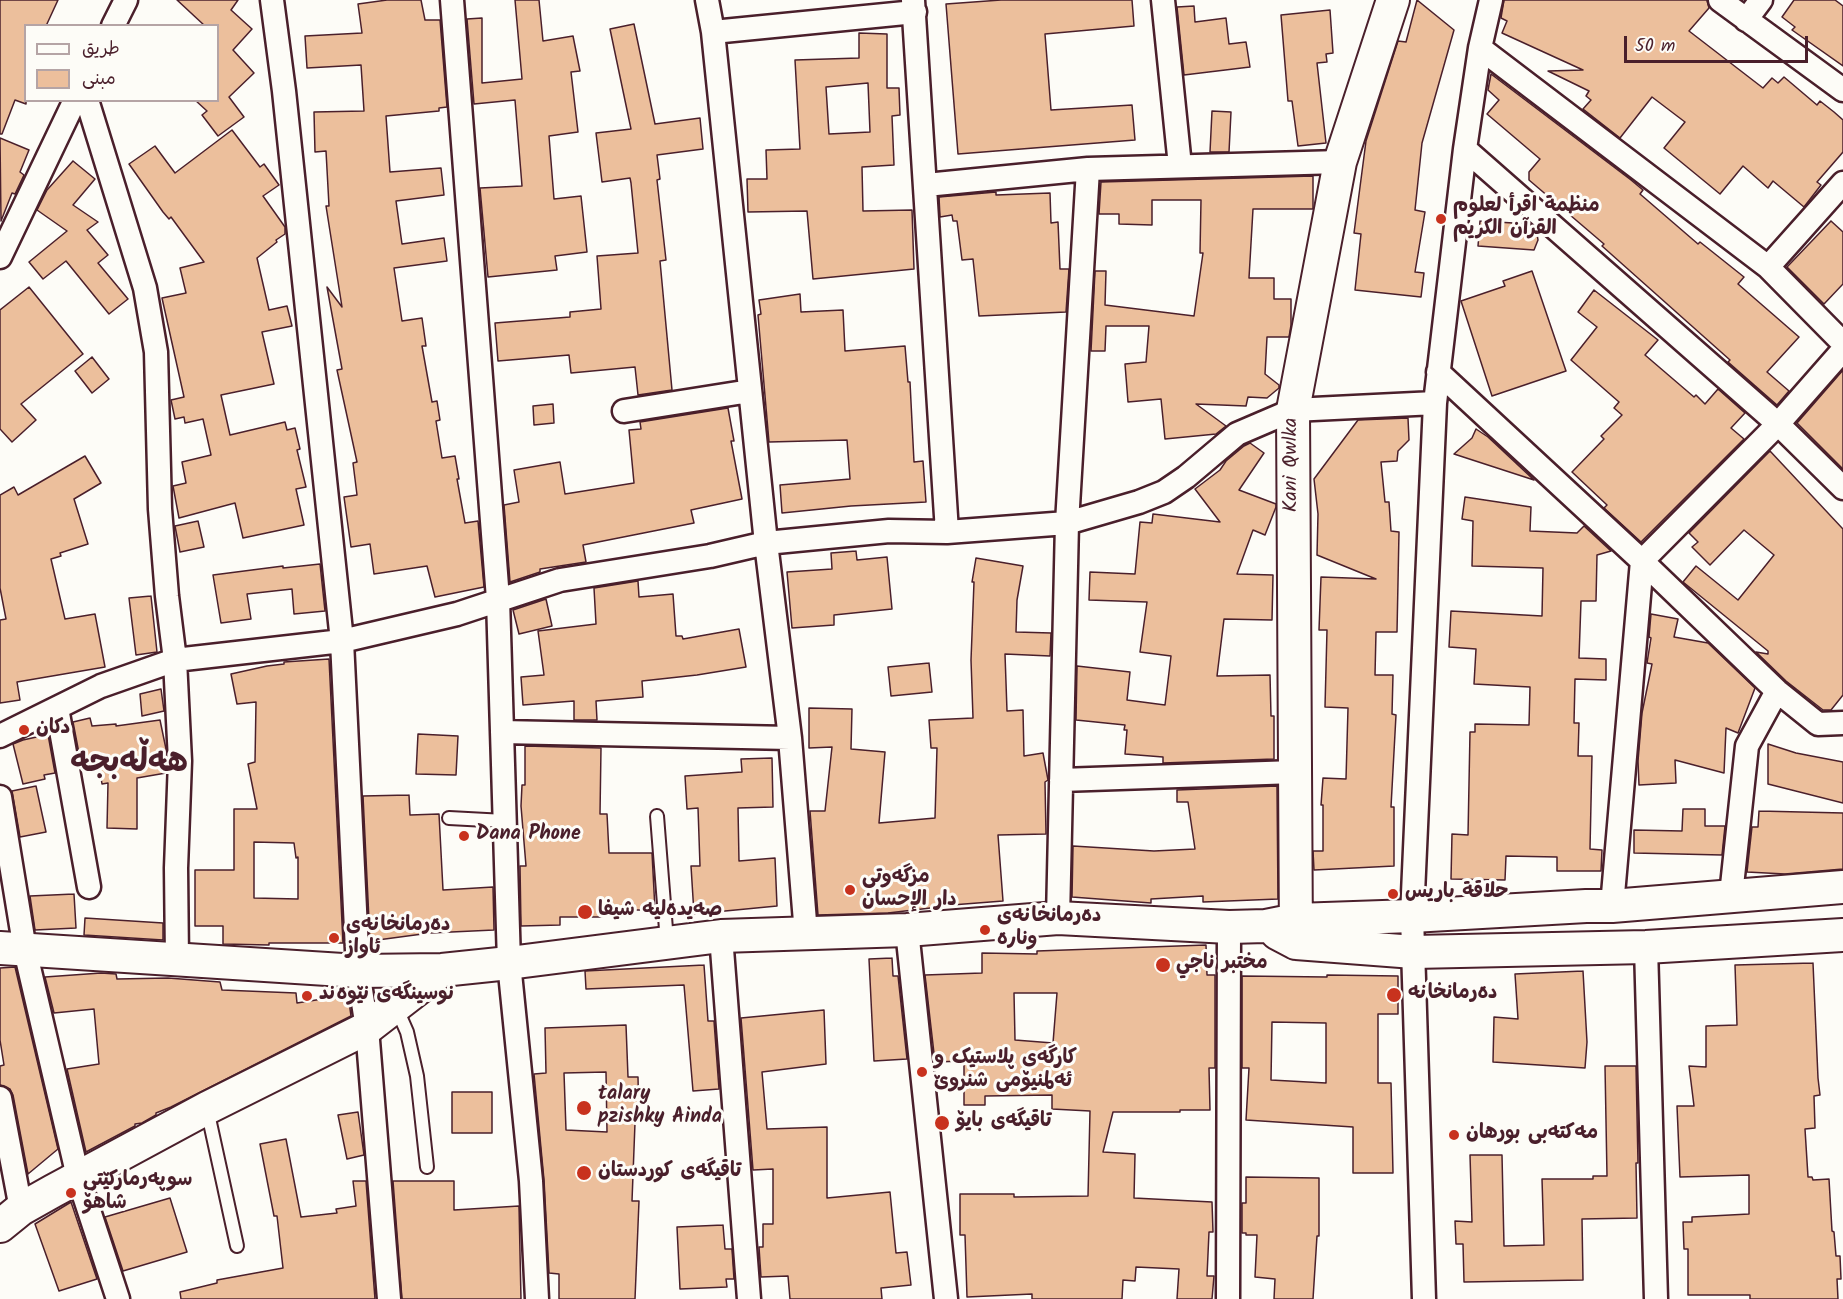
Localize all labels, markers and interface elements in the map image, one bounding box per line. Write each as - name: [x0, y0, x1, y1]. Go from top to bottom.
- legend: [24, 24, 219, 102]
- scale bar: [1627, 24, 1812, 62]
- text: 50 m: [1635, 32, 1675, 61]
- text: طريق: [82, 35, 120, 64]
- text: مبنى: [82, 65, 116, 94]
- place label: منظمة اقرأ لعلوم القرآن الكريم: [1453, 196, 1600, 243]
- marker: منظمة اقرأ لعلوم القرآن الكريم: [1434, 212, 1448, 226]
- street label: Kani Qwlka: [1281, 418, 1305, 512]
- place label: دكان: [36, 718, 70, 742]
- marker: دكان: [17, 723, 31, 737]
- district label: ھەڵەبجە: [70, 747, 188, 785]
- place label: Dana Phone: [476, 824, 581, 848]
- marker: Dana Phone: [457, 829, 471, 843]
- place label: مزگەوتی دار الإحسان: [862, 867, 957, 914]
- place label: حلاقة باریس: [1405, 882, 1508, 906]
- marker: مزگەوتی دار الإحسان: [843, 883, 857, 897]
- marker: حلاقة باریس: [1386, 887, 1400, 901]
- place label: صەیدەلیە شیفا: [598, 900, 722, 924]
- marker: صەیدەلیە شیفا: [576, 903, 594, 921]
- place label: دەرمانخانەی ونارە: [997, 906, 1101, 953]
- place label: دەرمانخانەی ئاواز: [346, 915, 450, 962]
- marker: دەرمانخانەی ونارە: [978, 923, 992, 937]
- marker: دەرمانخانەی ئاواز: [327, 931, 341, 945]
- place label: مختبر ناجي: [1176, 953, 1268, 977]
- marker: مختبر ناجي: [1154, 956, 1172, 974]
- place label: دەرمانخانە: [1408, 983, 1497, 1007]
- place label: نوسینگەی نێوەند: [319, 984, 454, 1008]
- marker: دەرمانخانە: [1385, 986, 1403, 1004]
- marker: نوسینگەی نێوەند: [300, 989, 314, 1003]
- place label: کارگەی پلاستیک و ئەلمنیۆمی شنروێ: [934, 1048, 1077, 1095]
- marker: کارگەی پلاستیک و ئەلمنیۆمی شنروێ: [915, 1065, 929, 1079]
- place label: talary pzishky Ainda: [598, 1084, 722, 1131]
- marker: talary pzishky Ainda: [575, 1099, 593, 1117]
- place label: تاقیگەی بایۆ: [956, 1111, 1051, 1135]
- marker: تاقیگەی بایۆ: [933, 1114, 951, 1132]
- place label: مەکتەبی بورهان: [1466, 1123, 1598, 1147]
- marker: مەکتەبی بورهان: [1447, 1128, 1461, 1142]
- place label: تاقیگەی کوردستان: [598, 1161, 741, 1185]
- marker: تاقیگەی کوردستان: [575, 1164, 593, 1182]
- place label: سوپەرمارکێتی شاهۆ: [83, 1170, 192, 1217]
- marker: سوپەرمارکێتی شاهۆ: [64, 1186, 78, 1200]

